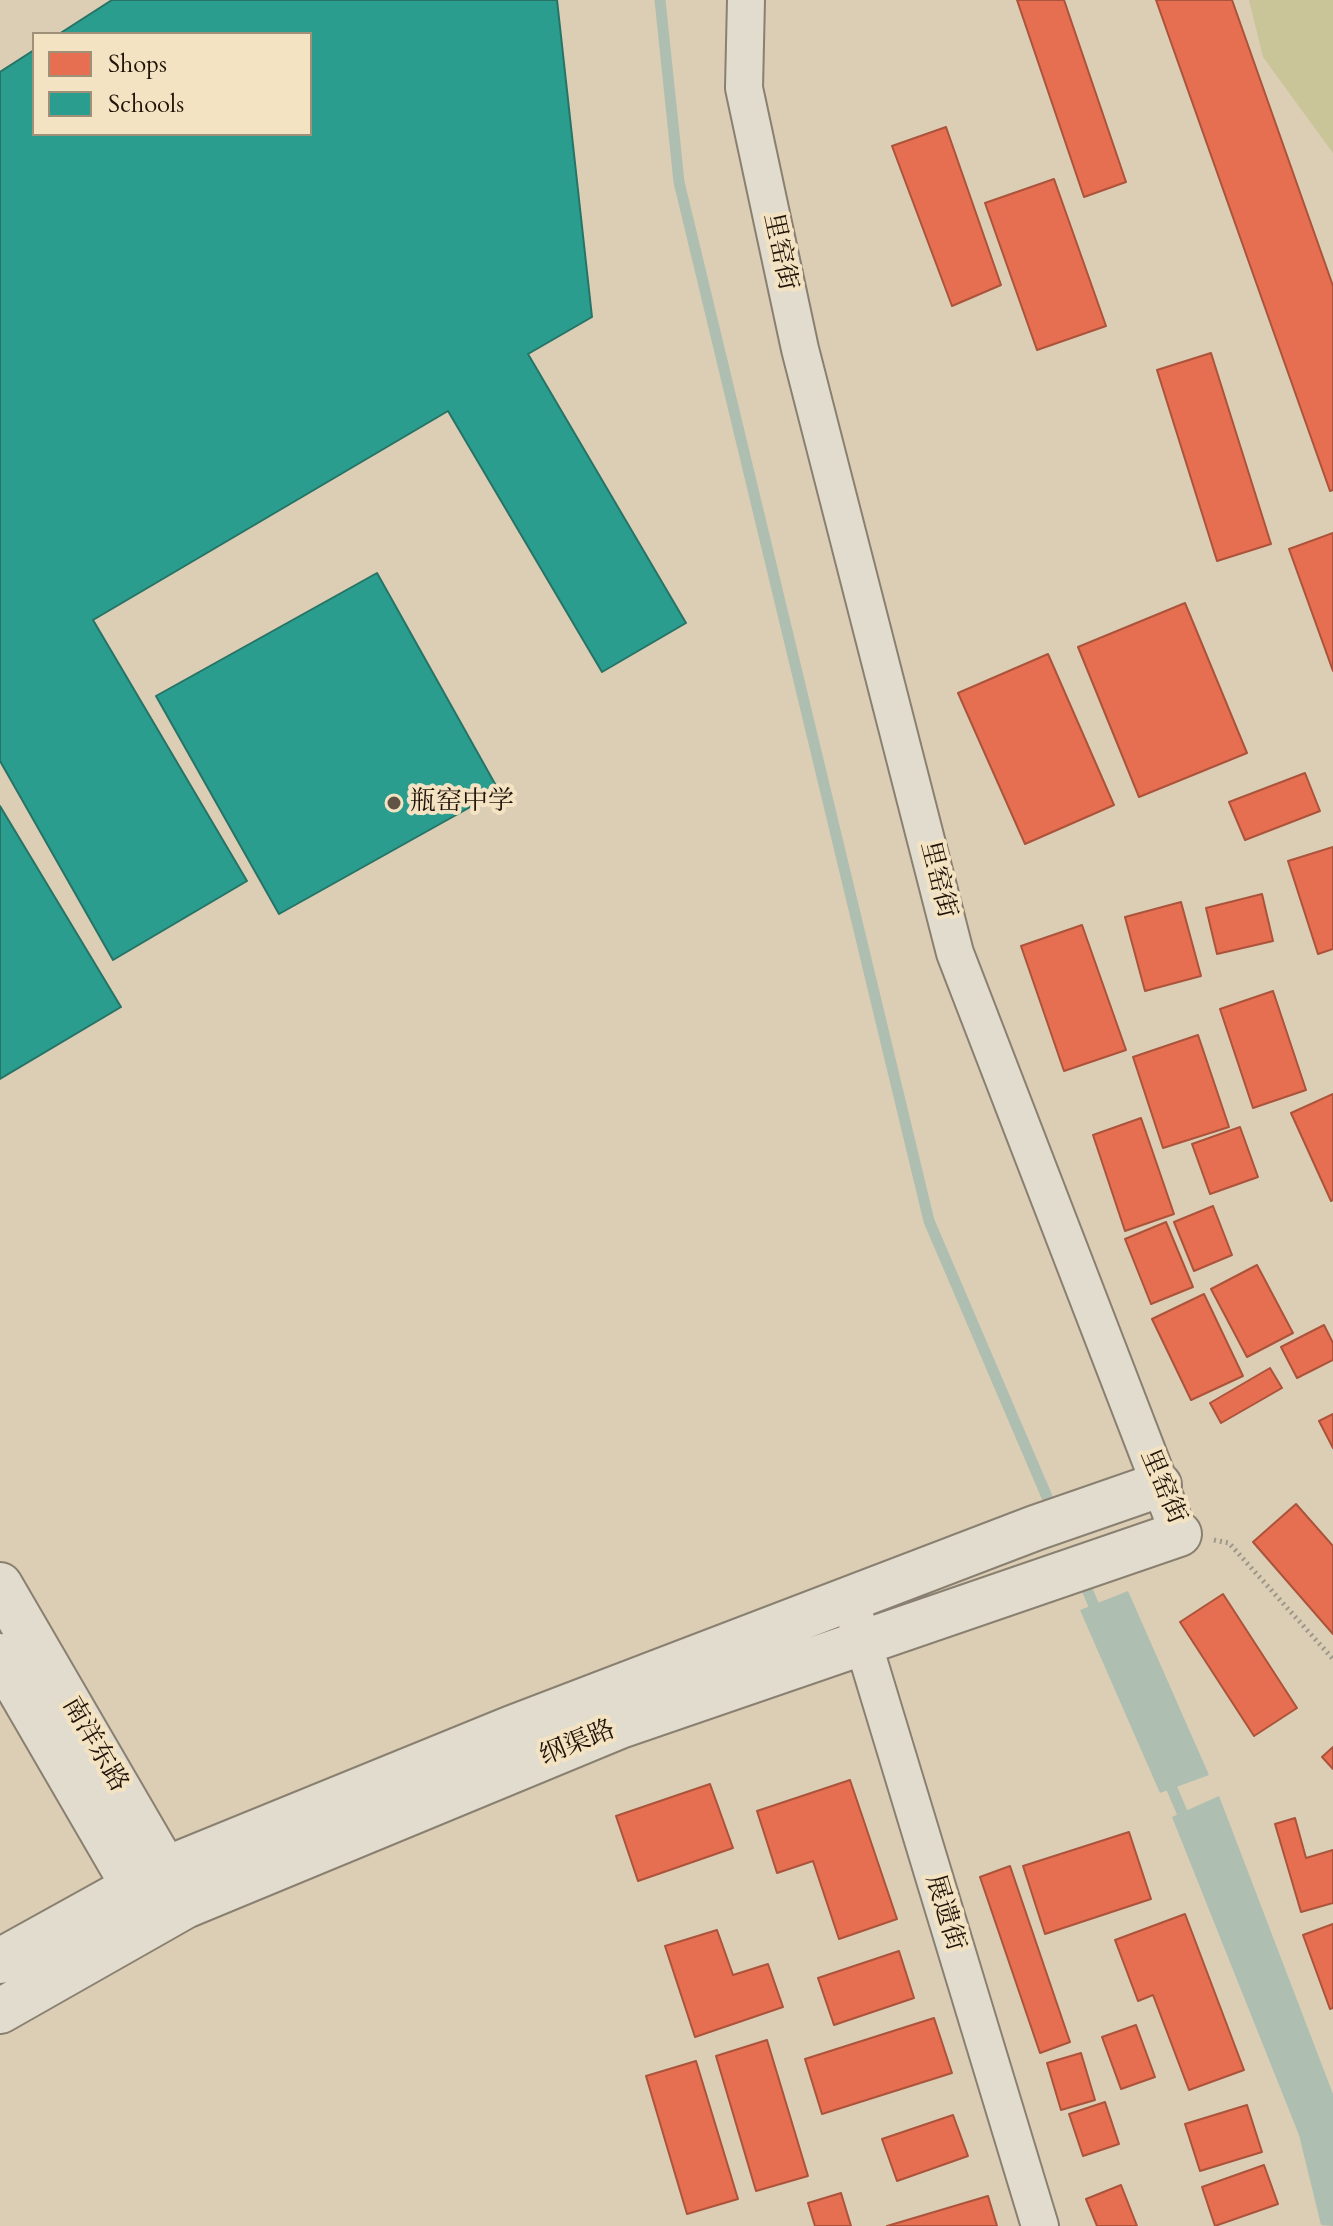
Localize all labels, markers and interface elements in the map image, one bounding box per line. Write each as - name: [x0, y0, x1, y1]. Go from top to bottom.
- legend: [32, 32, 312, 136]
- text: Shops: [108, 48, 167, 81]
- text: Schools: [108, 88, 184, 121]
- street label: 里窑街: [756, 211, 802, 293]
- place label: 瓶窑中学: [410, 787, 514, 819]
- marker: 瓶窑中学: [385, 794, 403, 812]
- street label: 里窑街: [912, 838, 962, 922]
- street label: 里窑街: [1132, 1445, 1192, 1529]
- street label: 南洋东路: [54, 1692, 134, 1798]
- street label: 纲渠路: [536, 1715, 620, 1773]
- street label: 展遗街: [918, 1871, 970, 1955]

